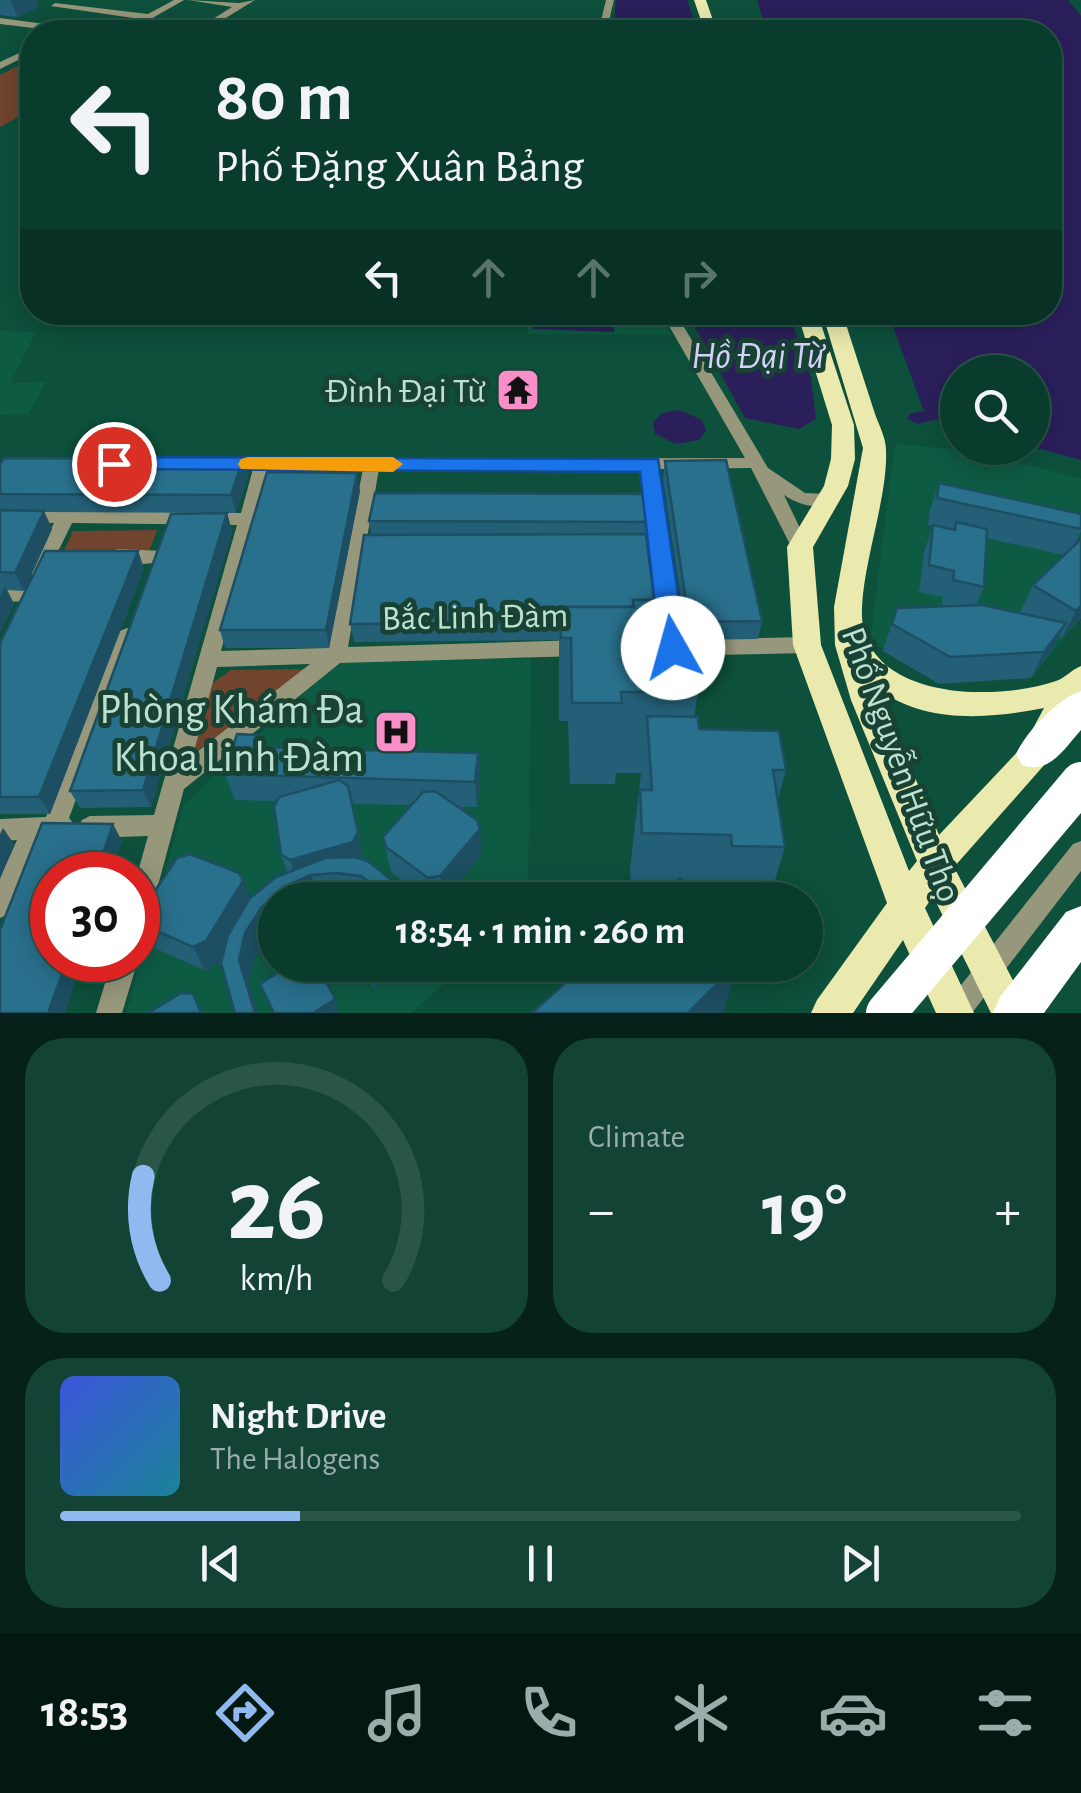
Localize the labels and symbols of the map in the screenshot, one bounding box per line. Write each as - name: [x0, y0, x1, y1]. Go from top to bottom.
- water label: Hồ Đại Từ: [691, 338, 827, 376]
- temple icon: Đình Đại Từ: [495, 367, 541, 413]
- place label: Đình Đại Từ: [325, 374, 486, 409]
- pin: [72, 422, 157, 507]
- position arrow: [621, 596, 725, 700]
- street label: Bắc Linh Đàm: [382, 598, 569, 637]
- street label: Phố Nguyễn Hữu Thọ: [835, 622, 967, 906]
- place label: Phòng Khám Đa Khoa Linh Đàm: [99, 689, 364, 779]
- hospital icon: Phòng Khám Đa Khoa Linh Đàm: [373, 709, 419, 755]
- speed limit sign: 30: [30, 852, 160, 982]

